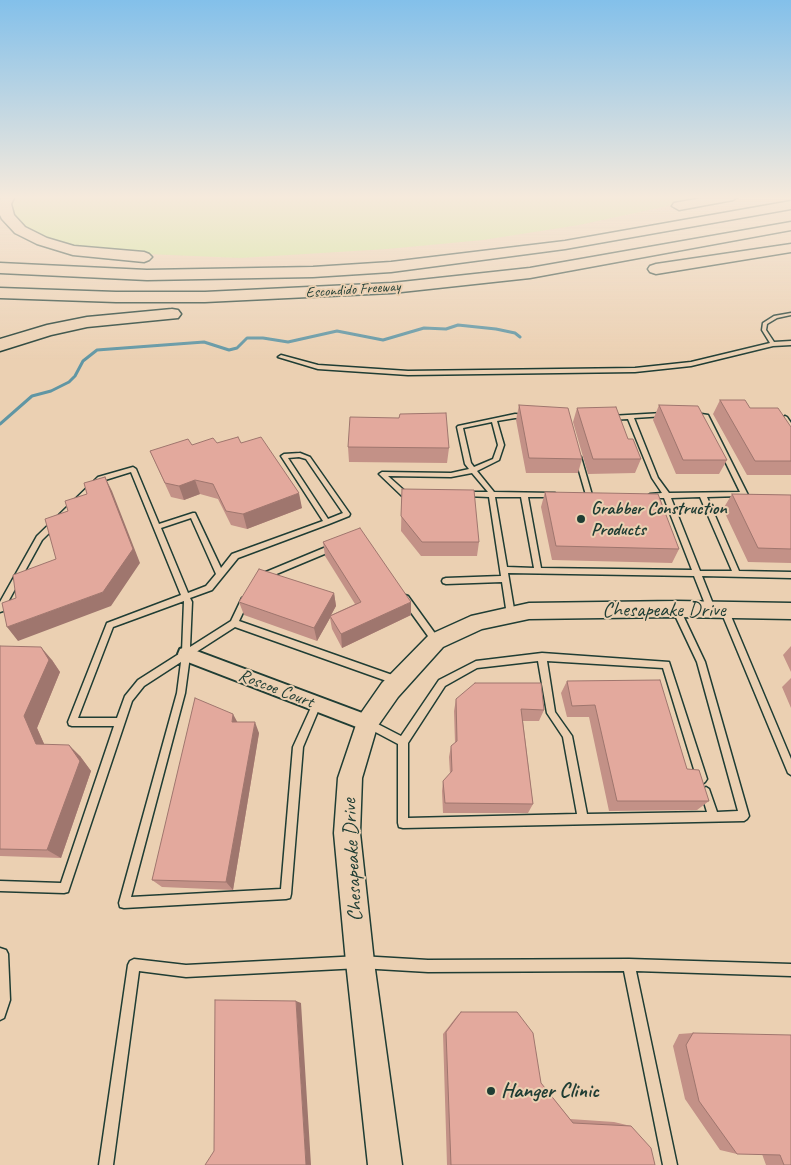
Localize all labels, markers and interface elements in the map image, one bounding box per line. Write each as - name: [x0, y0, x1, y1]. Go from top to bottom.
- street label: Escondido Freeway: [305, 278, 401, 302]
- place label: Grabber Construction Products: [591, 498, 727, 540]
- marker: Grabber Construction Products: [575, 513, 587, 525]
- street label: Chesapeake Drive: [602, 597, 726, 623]
- street label: Roscoe Court: [235, 665, 317, 713]
- street label: Chesapeake Drive: [337, 798, 369, 922]
- place label: Hanger Clinic: [501, 1078, 599, 1104]
- marker: Hanger Clinic: [485, 1085, 497, 1097]

